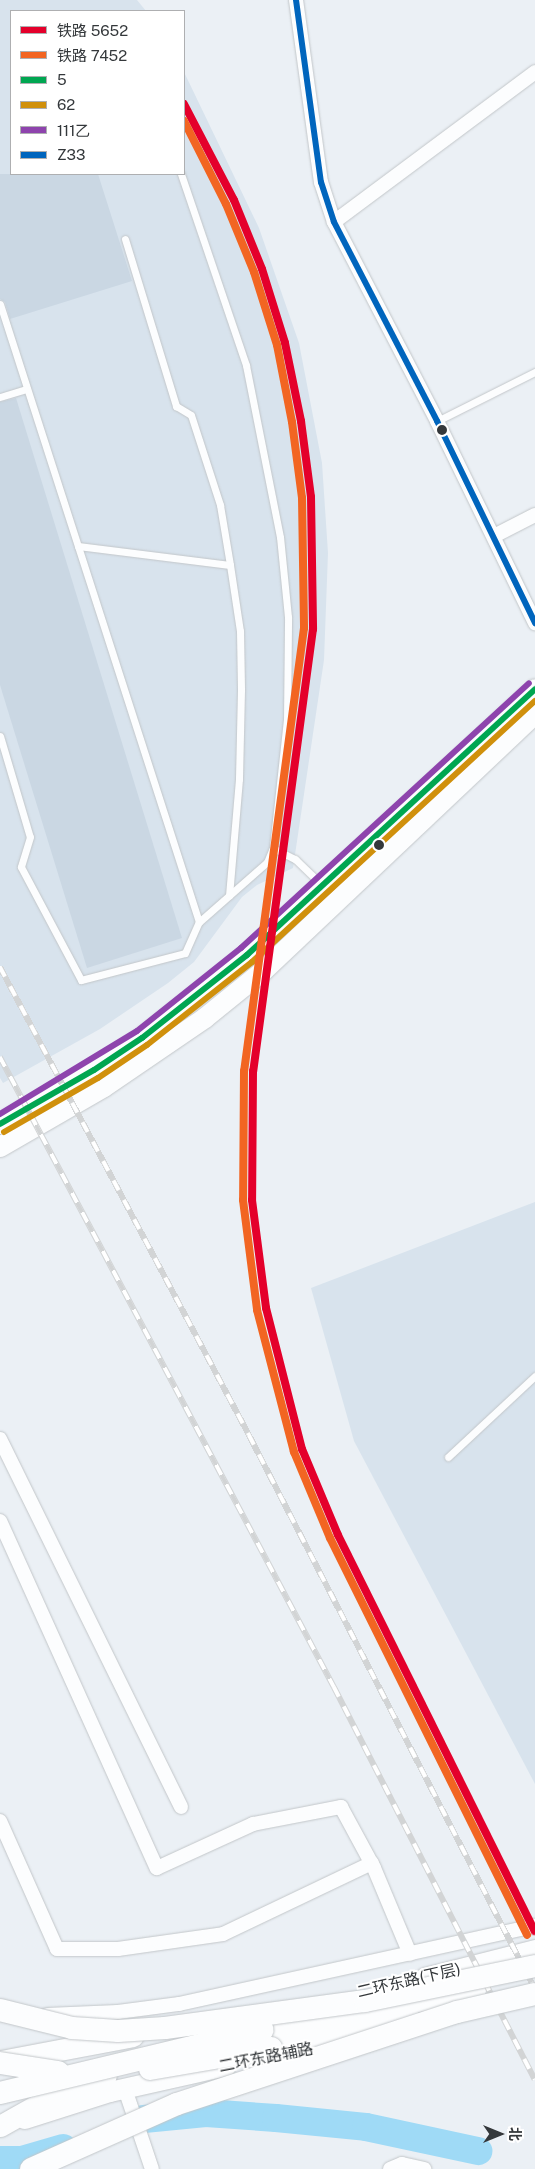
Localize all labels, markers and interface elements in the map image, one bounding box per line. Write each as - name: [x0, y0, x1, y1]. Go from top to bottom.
- legend: [10, 10, 185, 175]
- text: 铁路 5652: [57, 22, 128, 39]
- text: 铁路 7452: [57, 47, 127, 64]
- text: 5: [57, 71, 67, 88]
- text: 62: [57, 96, 75, 113]
- text: 111乙: [57, 122, 90, 139]
- text: Z33: [57, 146, 85, 163]
- unlabelled marker: [437, 425, 447, 435]
- unlabelled marker: [374, 840, 384, 850]
- street label: 二环东路(下层): [355, 1960, 463, 2002]
- street label: 二环东路辅路: [217, 2039, 315, 2077]
- north arrow: [475, 2109, 525, 2159]
- text: 北: [507, 2127, 523, 2141]

